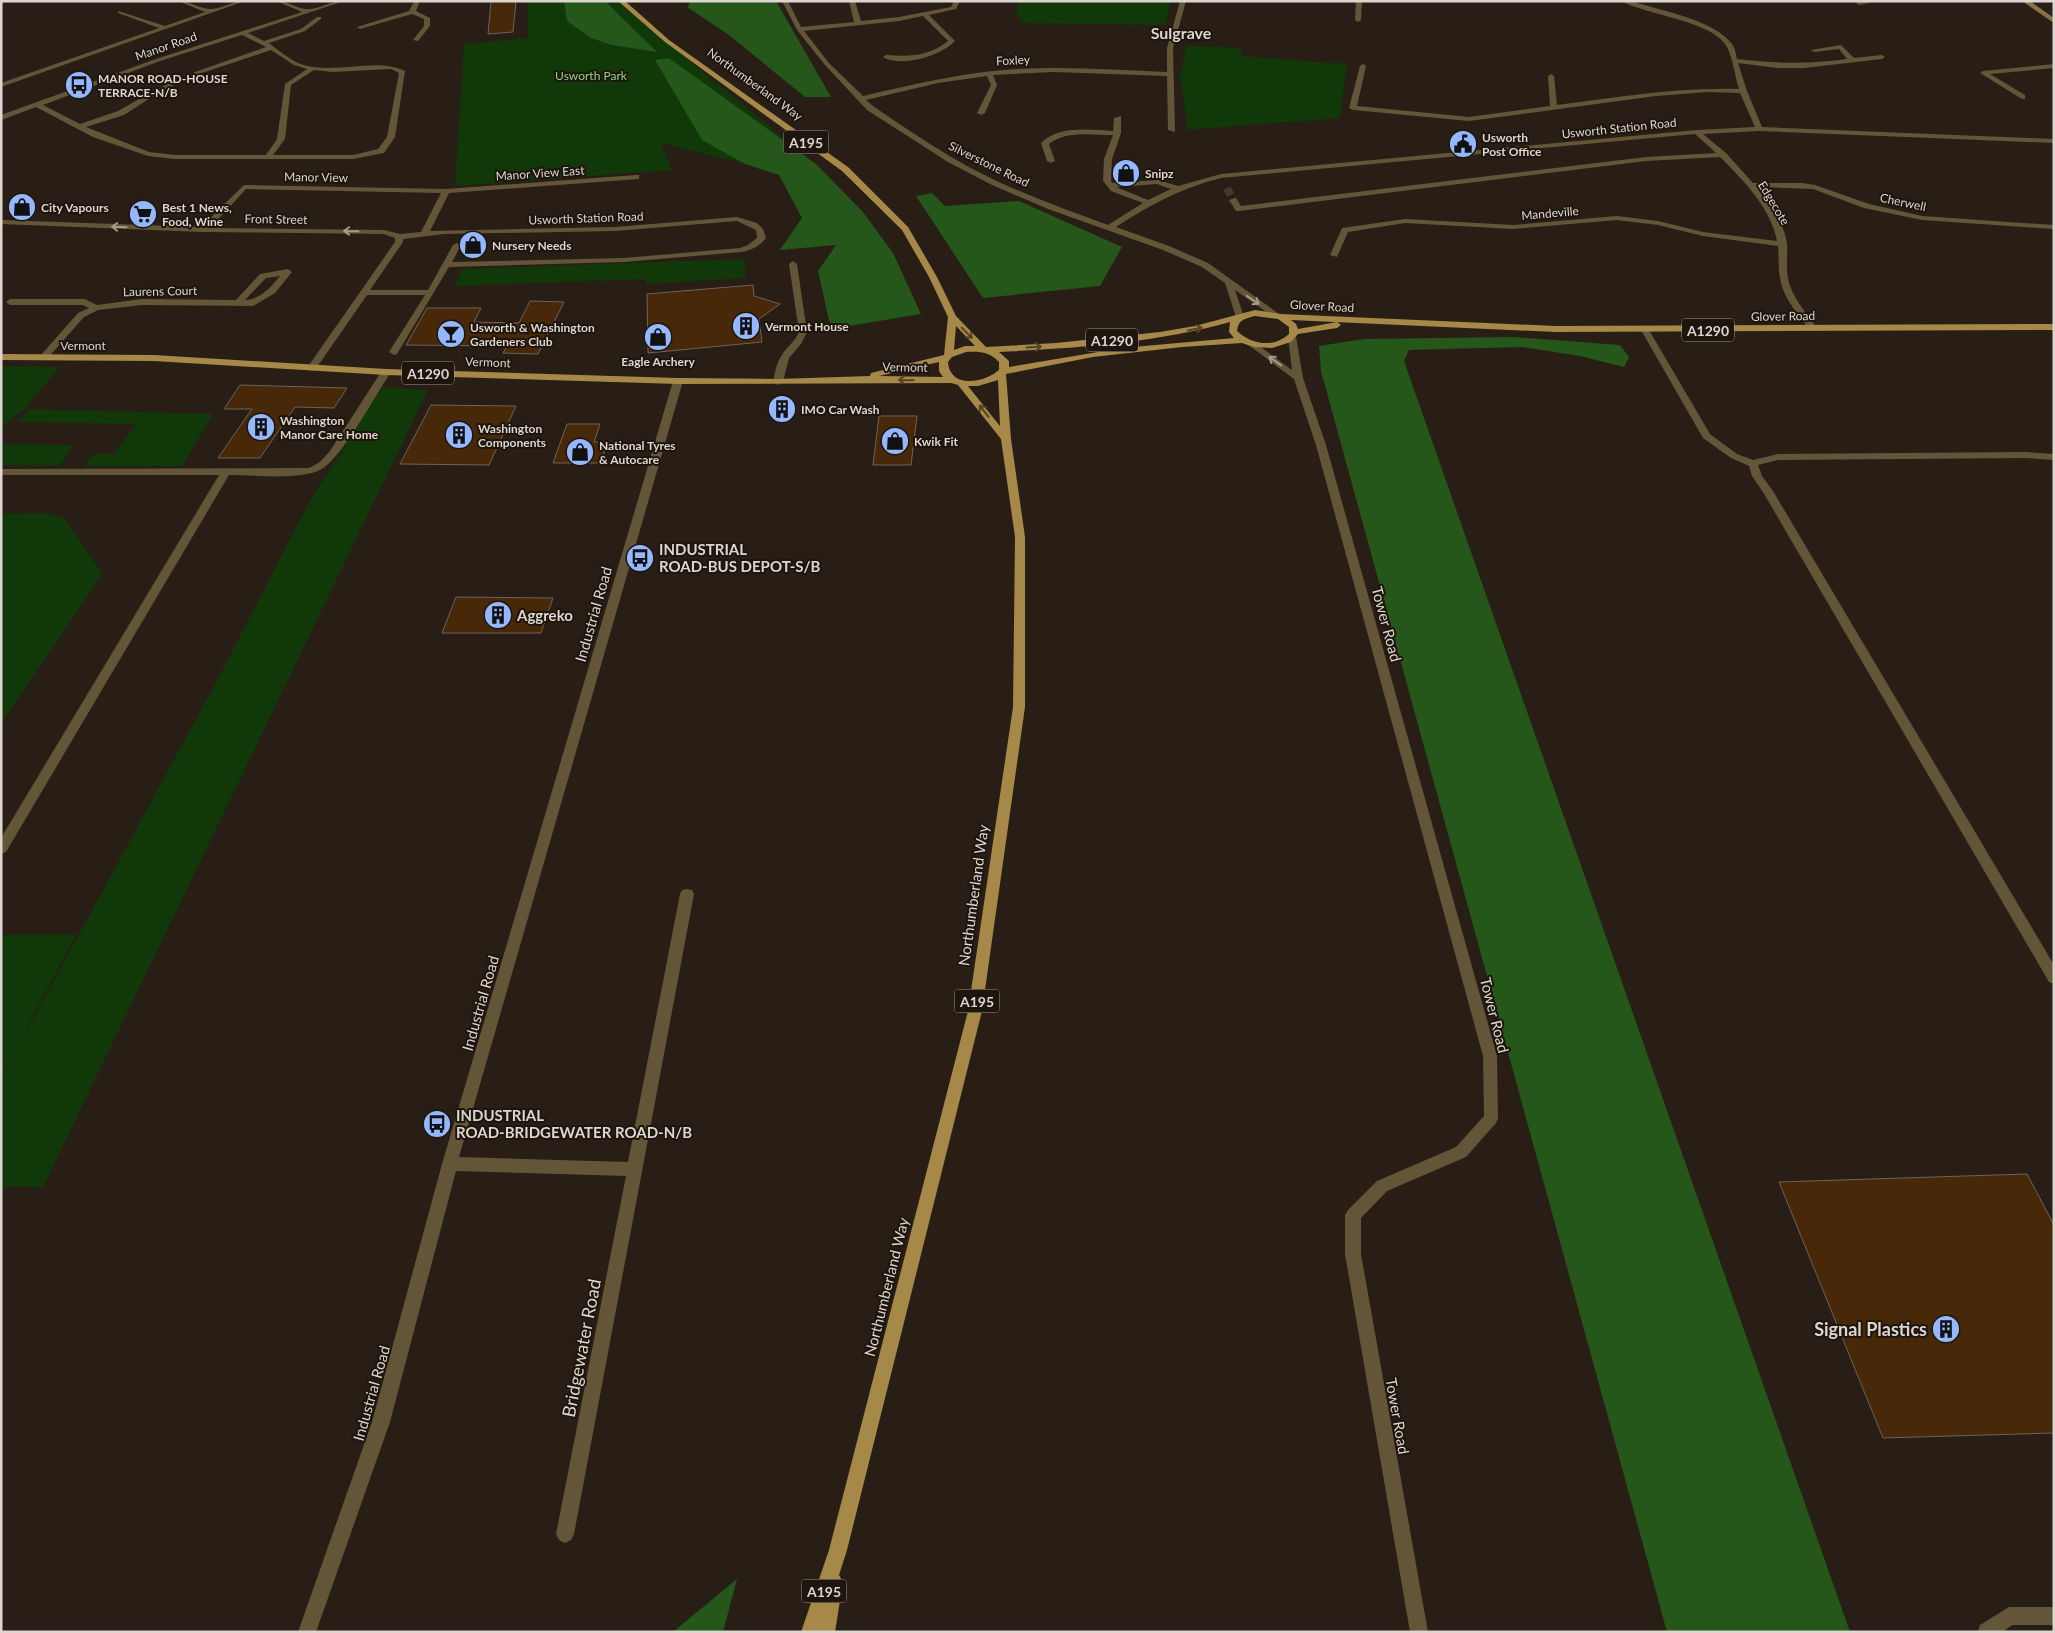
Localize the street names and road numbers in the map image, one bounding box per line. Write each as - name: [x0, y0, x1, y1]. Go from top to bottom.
- street label: Manor Road: [133, 28, 199, 64]
- street label: Northumberland Way: [704, 44, 806, 124]
- street label: Foxley: [996, 52, 1031, 68]
- street label: Usworth Station Road: [1561, 115, 1677, 141]
- road number: A195: [784, 130, 828, 154]
- street label: Silverstone Road: [946, 138, 1032, 190]
- street label: Manor View East: [495, 162, 586, 184]
- street label: Manor View: [284, 169, 349, 185]
- street label: Edgecote: [1755, 178, 1793, 228]
- street label: Cherwell: [1879, 190, 1927, 214]
- street label: Mandeville: [1521, 203, 1579, 223]
- street label: Usworth Station Road: [528, 208, 644, 228]
- street label: Front Street: [244, 211, 308, 227]
- street label: Laurens Court: [123, 283, 198, 299]
- street label: Glover Road: [1289, 297, 1355, 315]
- street label: Glover Road: [1751, 308, 1815, 324]
- road number: A1290: [1682, 318, 1734, 342]
- road number: A1290: [1086, 328, 1138, 352]
- street label: Vermont: [60, 338, 106, 353]
- street label: Vermont: [465, 354, 512, 370]
- street label: Vermont: [882, 359, 929, 375]
- road number: A1290: [402, 362, 454, 384]
- street label: Industrial Road: [571, 564, 615, 664]
- street label: Tower Road: [1368, 584, 1406, 664]
- street label: Northumberland Way: [954, 823, 992, 967]
- street label: Industrial Road: [458, 953, 502, 1053]
- street label: Tower Road: [1477, 975, 1513, 1055]
- road number: A195: [954, 989, 1000, 1012]
- street label: Northumberland Way: [860, 1215, 912, 1358]
- street label: Bridgewater Road: [557, 1277, 605, 1419]
- street label: Industrial Road: [349, 1343, 393, 1443]
- street label: Tower Road: [1382, 1376, 1414, 1456]
- road number: A195: [802, 1580, 846, 1602]

